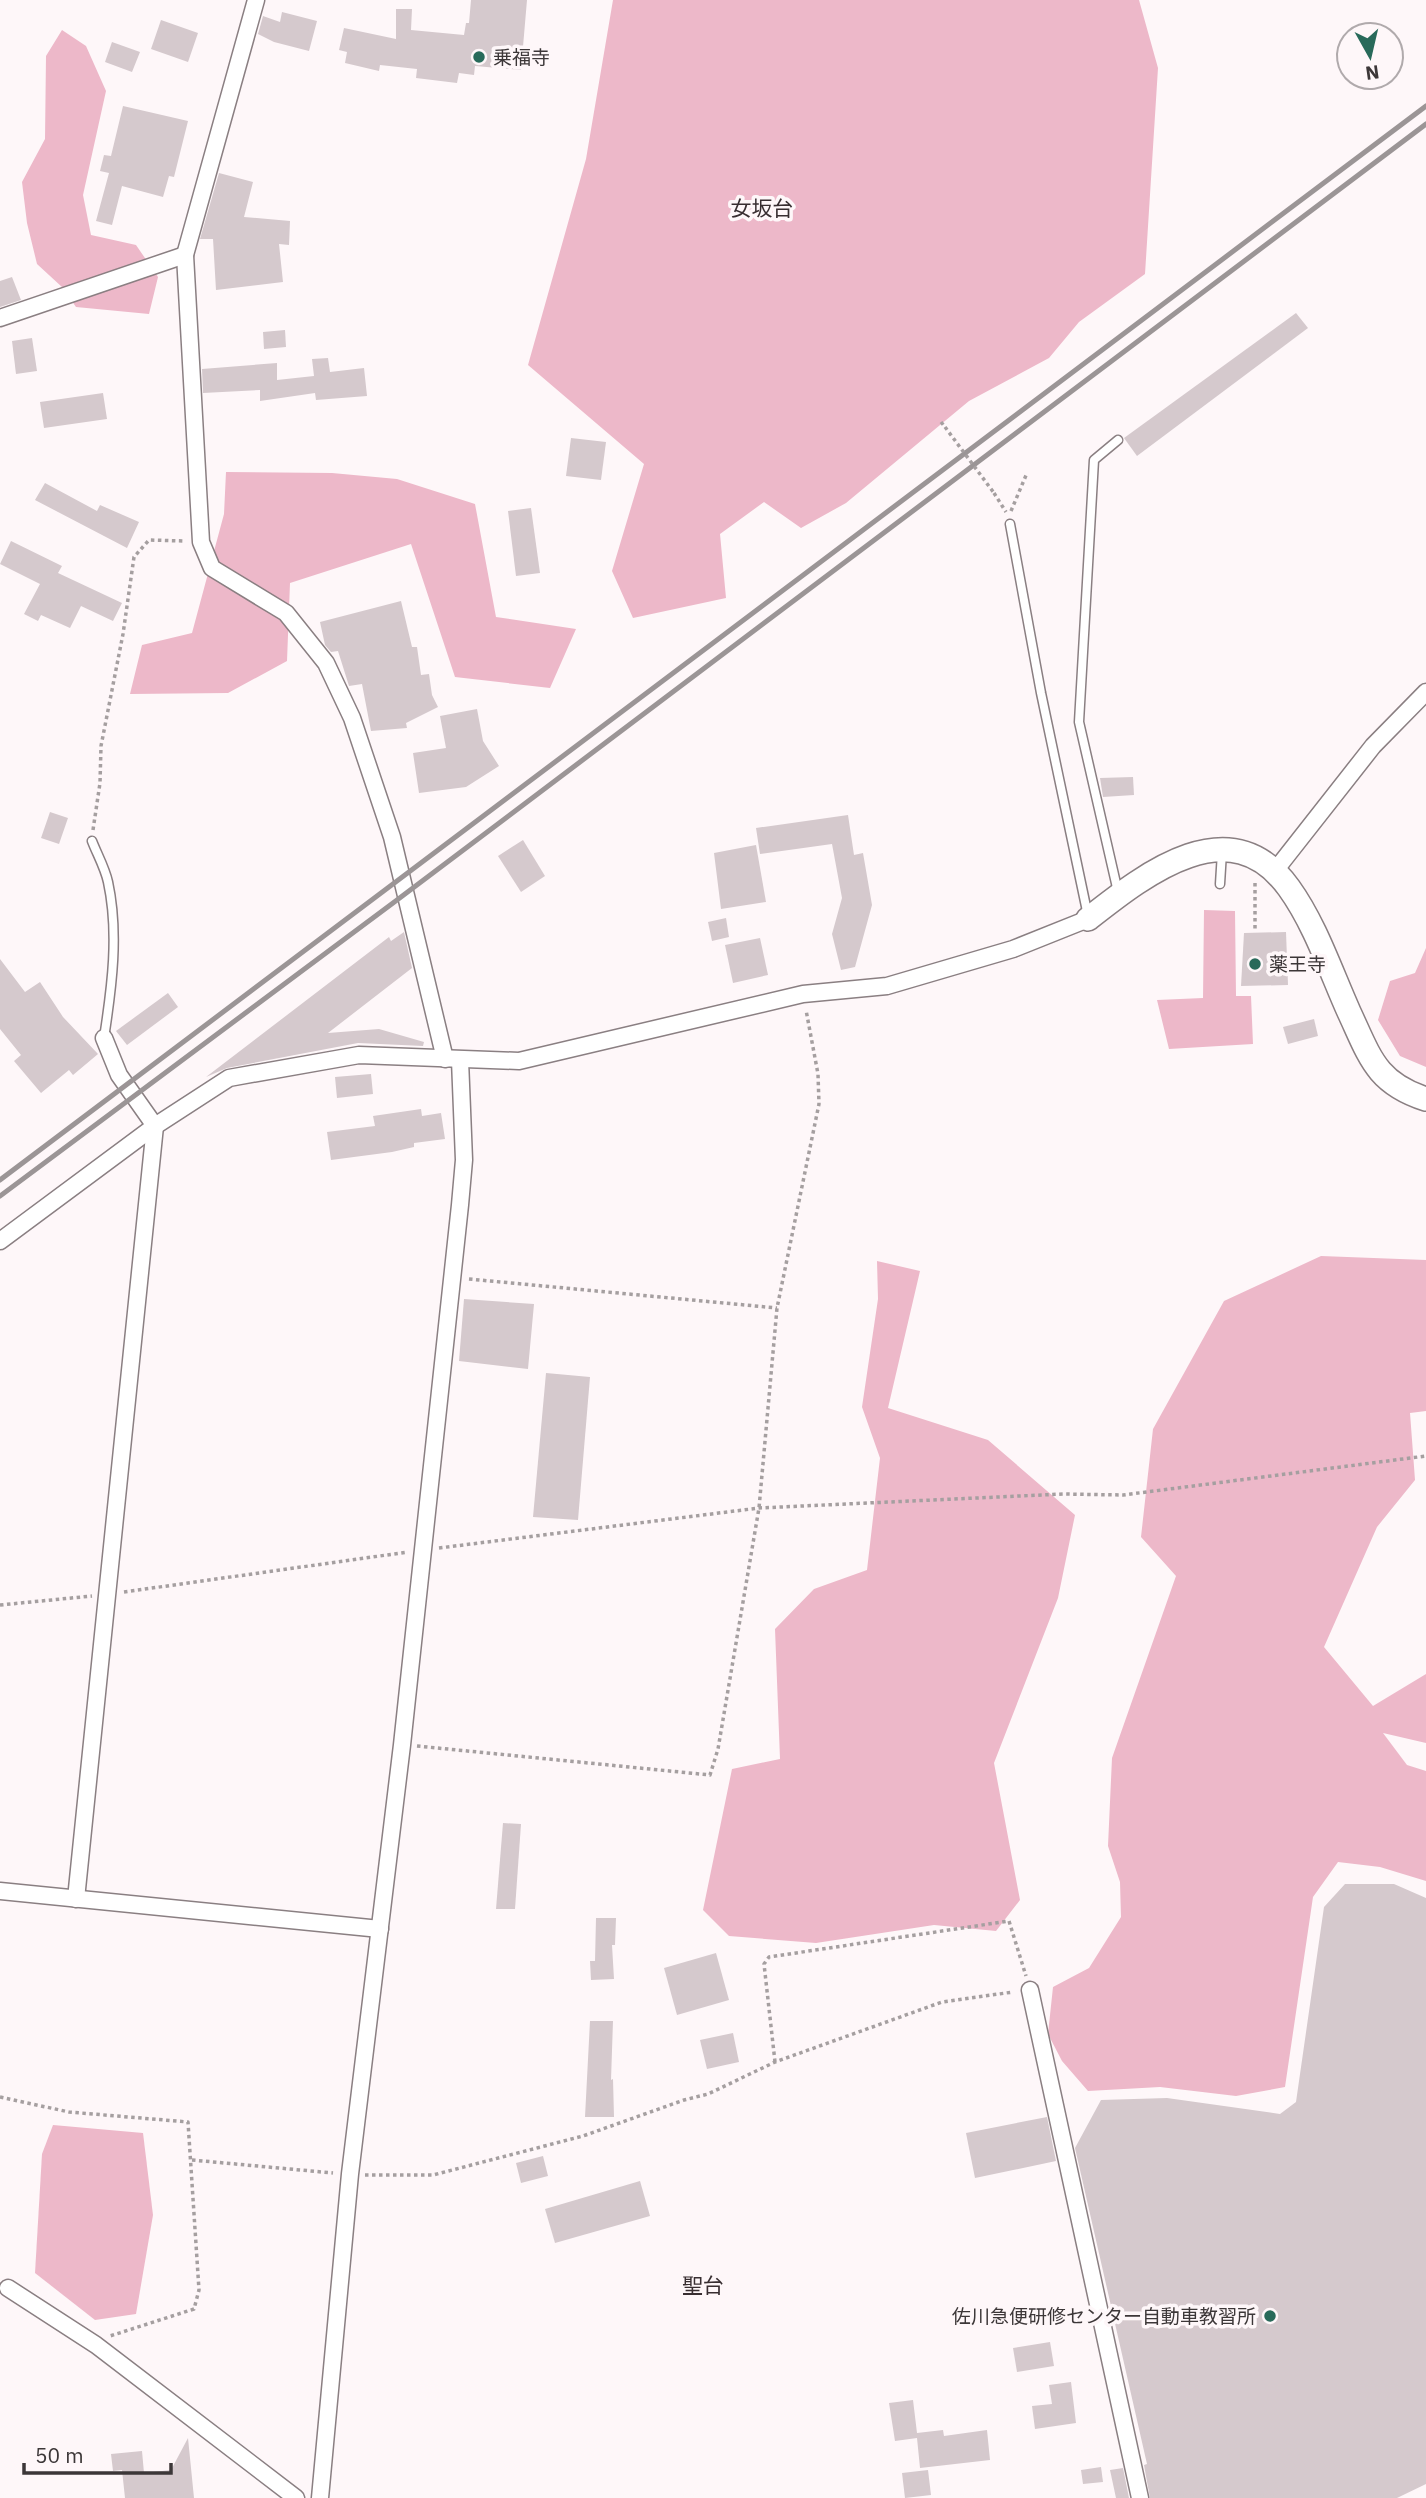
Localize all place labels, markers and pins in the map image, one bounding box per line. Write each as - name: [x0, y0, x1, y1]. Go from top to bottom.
- place label: 乗福寺: [493, 45, 550, 69]
- marker: 乗福寺: [471, 49, 487, 65]
- place label: 薬王寺: [1269, 952, 1326, 976]
- marker: 薬王寺: [1247, 956, 1263, 972]
- place label: 佐川急便研修センター自動車教習所: [952, 2304, 1256, 2328]
- marker: 佐川急便研修センター自動車教習所: [1262, 2308, 1278, 2324]

